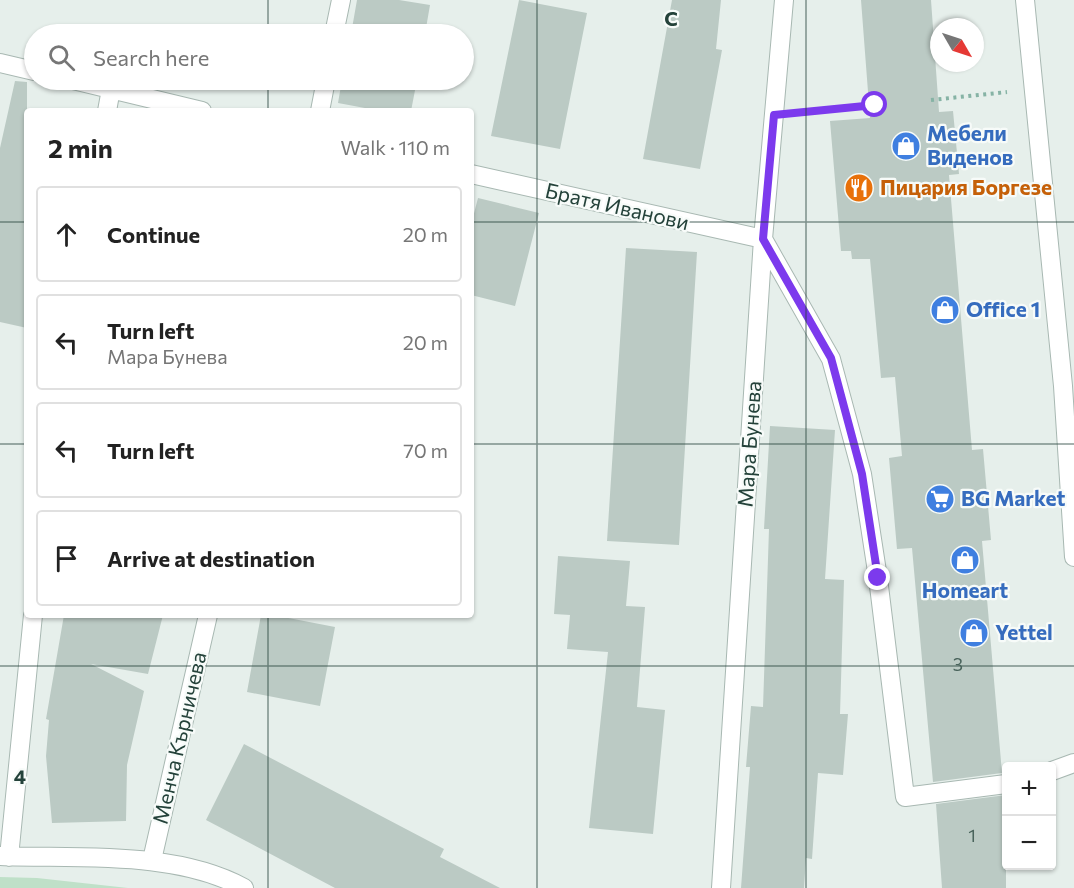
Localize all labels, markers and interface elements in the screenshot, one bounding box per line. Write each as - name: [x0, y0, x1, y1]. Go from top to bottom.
- text: C: [664, 6, 678, 30]
- north arrow: [930, 18, 984, 72]
- search box: [24, 24, 474, 90]
- icon: search: [45, 41, 78, 74]
- text: Search here: [93, 44, 209, 71]
- route start: [861, 91, 887, 117]
- place label: Мебели Виденов: [927, 120, 1013, 169]
- shop icon: Мебели Виденов: [890, 130, 922, 162]
- text: 2 min: [48, 132, 113, 163]
- text: Walk · 110 m: [340, 135, 450, 159]
- restaurant icon: Пицария Боргезе: [843, 172, 875, 204]
- place label: Пицария Боргезе: [880, 174, 1052, 199]
- street label: Братя Иванови: [543, 177, 692, 234]
- icon: ahead: [50, 218, 83, 251]
- text: Continue: [107, 221, 200, 248]
- text: 20 m: [403, 222, 448, 246]
- shop icon: Office 1: [929, 294, 961, 326]
- place label: Office 1: [966, 296, 1040, 321]
- text: Turn left: [107, 317, 194, 344]
- icon: left: [50, 326, 83, 359]
- text: 20 m: [403, 330, 448, 354]
- text: Мара Бунева: [107, 344, 228, 368]
- street label: Мара Бунева: [732, 380, 765, 508]
- icon: left: [50, 434, 83, 467]
- text: Turn left: [107, 437, 194, 464]
- text: 70 m: [403, 438, 448, 462]
- supermarket icon: BG Market: [924, 483, 956, 515]
- place label: BG Market: [961, 485, 1065, 510]
- icon: arrive: [50, 542, 83, 575]
- shop icon: Homeart: [949, 544, 981, 576]
- text: Arrive at destination: [107, 545, 315, 572]
- route end: [864, 564, 890, 590]
- place label: Homeart: [922, 577, 1008, 602]
- shop icon: Yettel: [958, 617, 990, 649]
- place label: Yettel: [995, 619, 1053, 644]
- street label: Менча Кърничева: [147, 649, 210, 826]
- house number: 3: [953, 653, 963, 675]
- map controls: [1002, 762, 1056, 870]
- button: +: [1002, 762, 1056, 816]
- text: 4: [14, 764, 26, 788]
- button: −: [1002, 816, 1056, 870]
- house number: 1: [968, 824, 976, 846]

